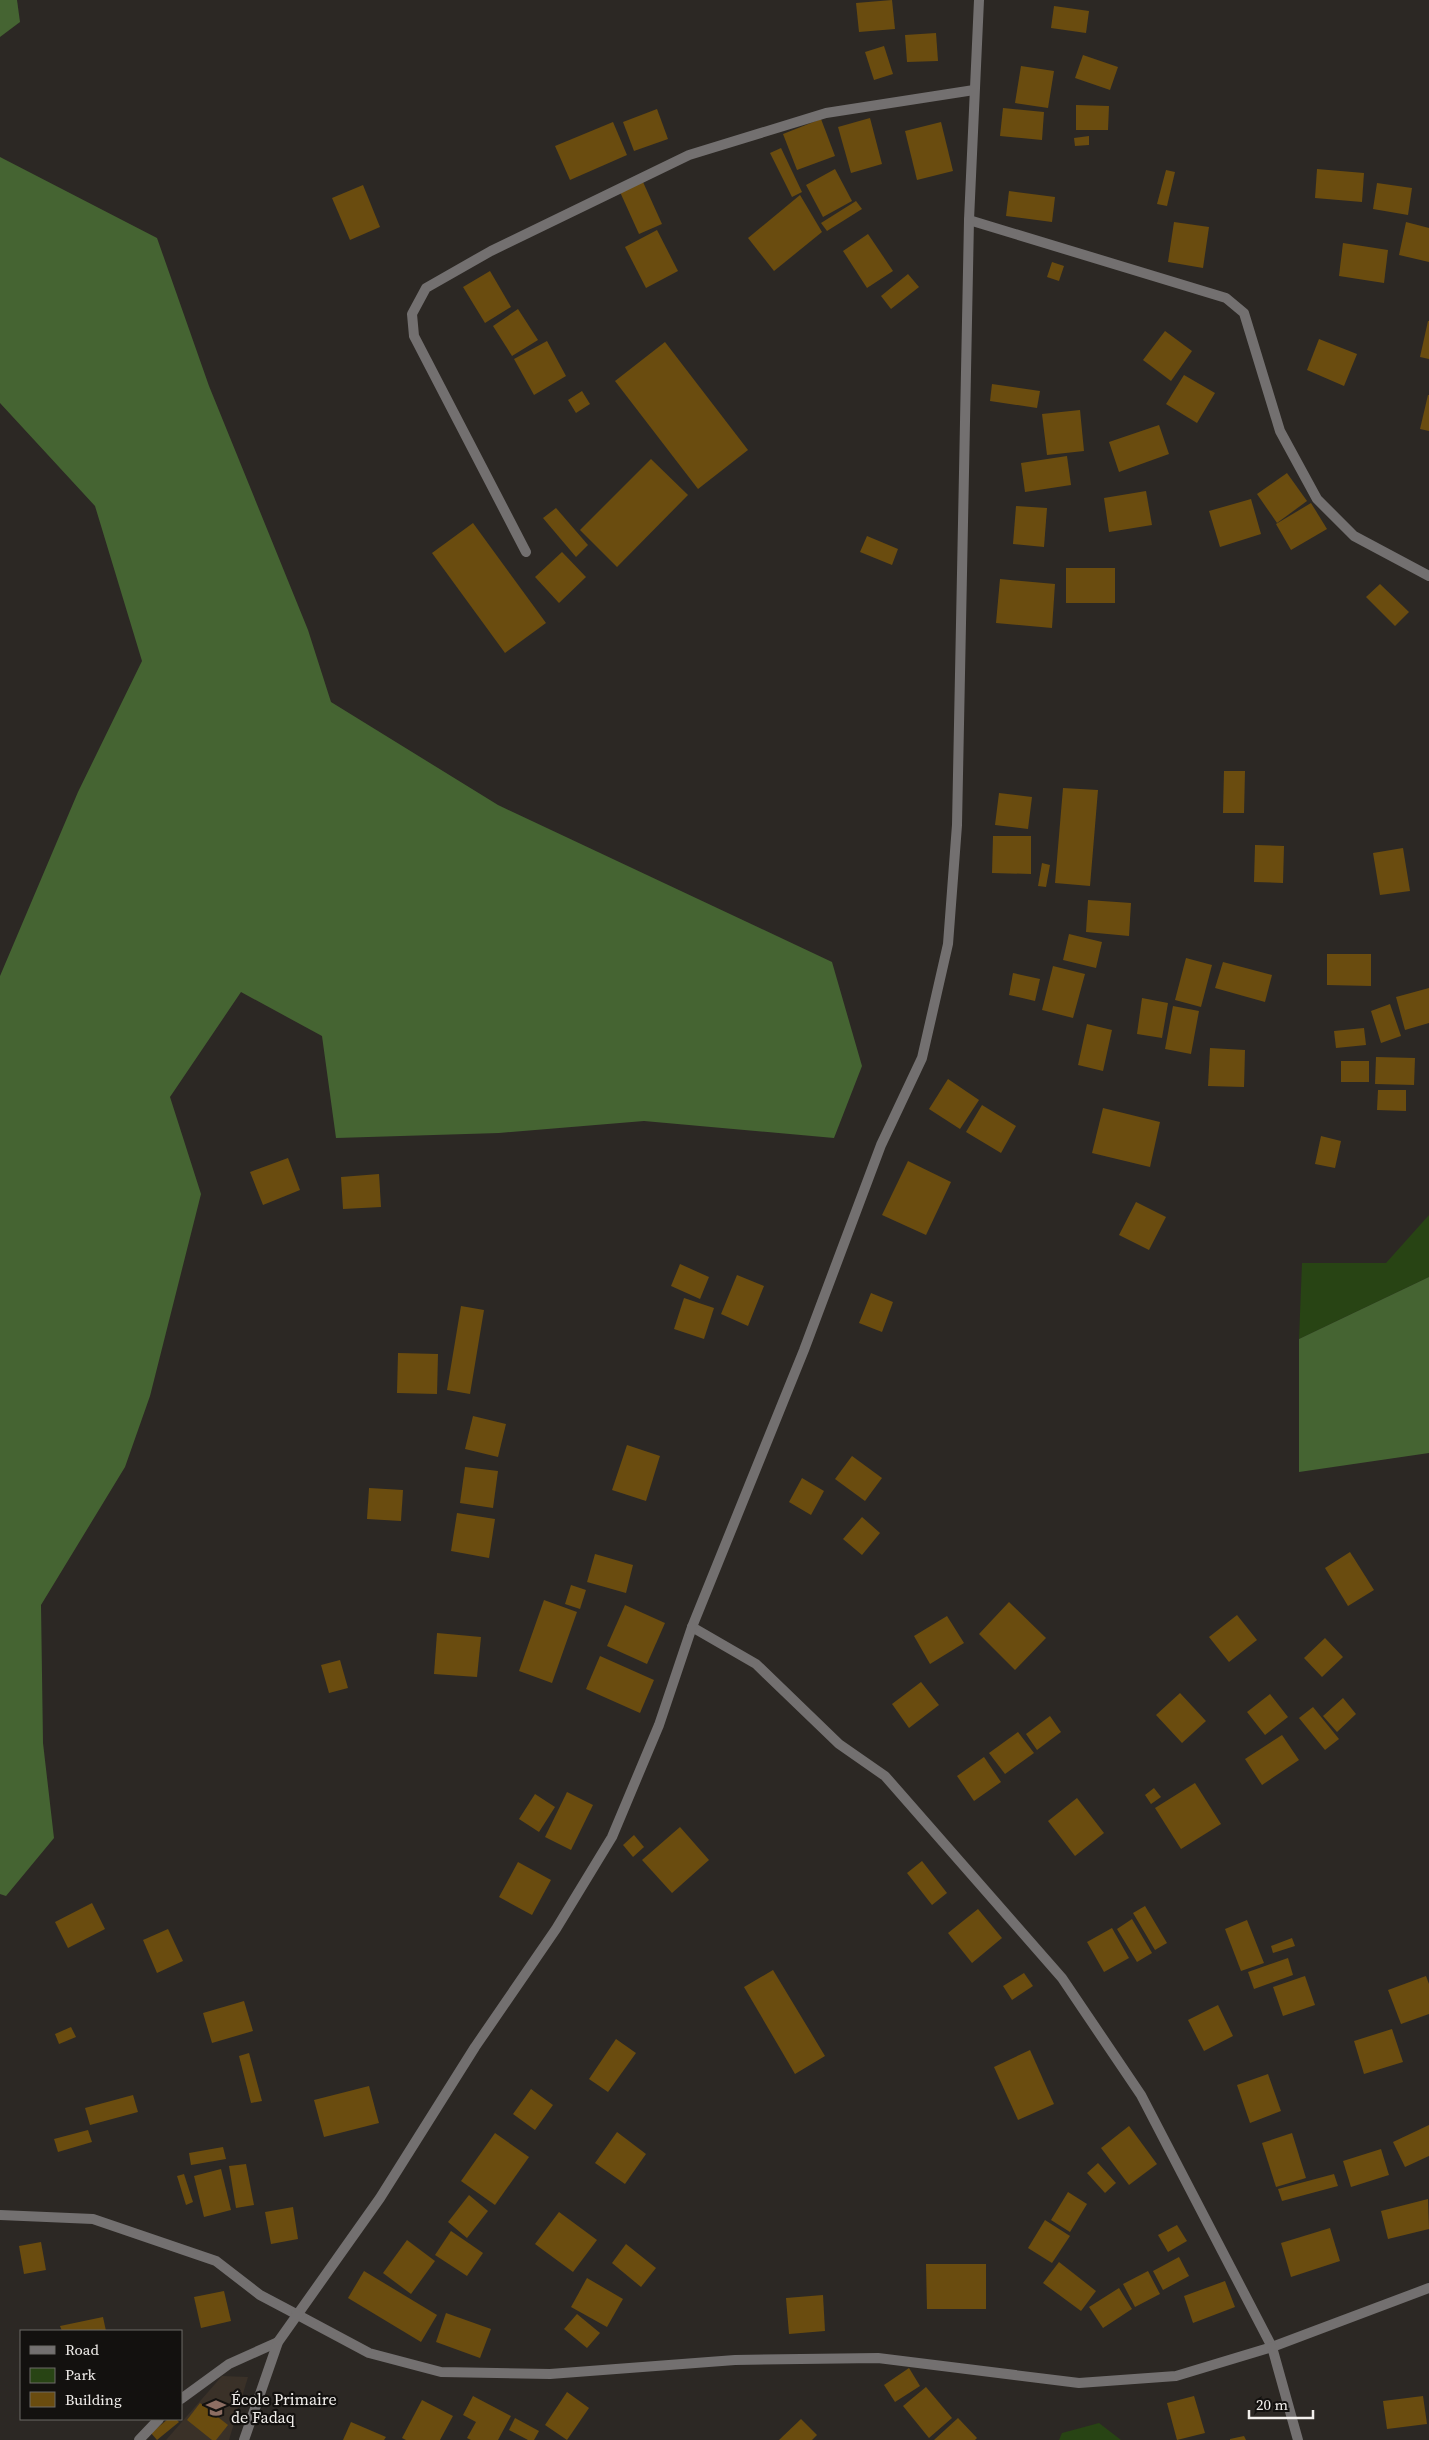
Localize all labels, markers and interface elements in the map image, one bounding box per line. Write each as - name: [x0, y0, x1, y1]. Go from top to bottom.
- legend: [20, 2330, 182, 2420]
- text: Road: [65, 2339, 99, 2360]
- text: Park: [65, 2364, 97, 2385]
- place label: École Primaire de Fadaq: [231, 2388, 337, 2428]
- scale bar: [1249, 2388, 1313, 2420]
- text: Building: [65, 2389, 122, 2410]
- text: 20 m: [1256, 2394, 1288, 2415]
- school or university icon: École Primaire de Fadaq: [205, 2397, 227, 2419]

